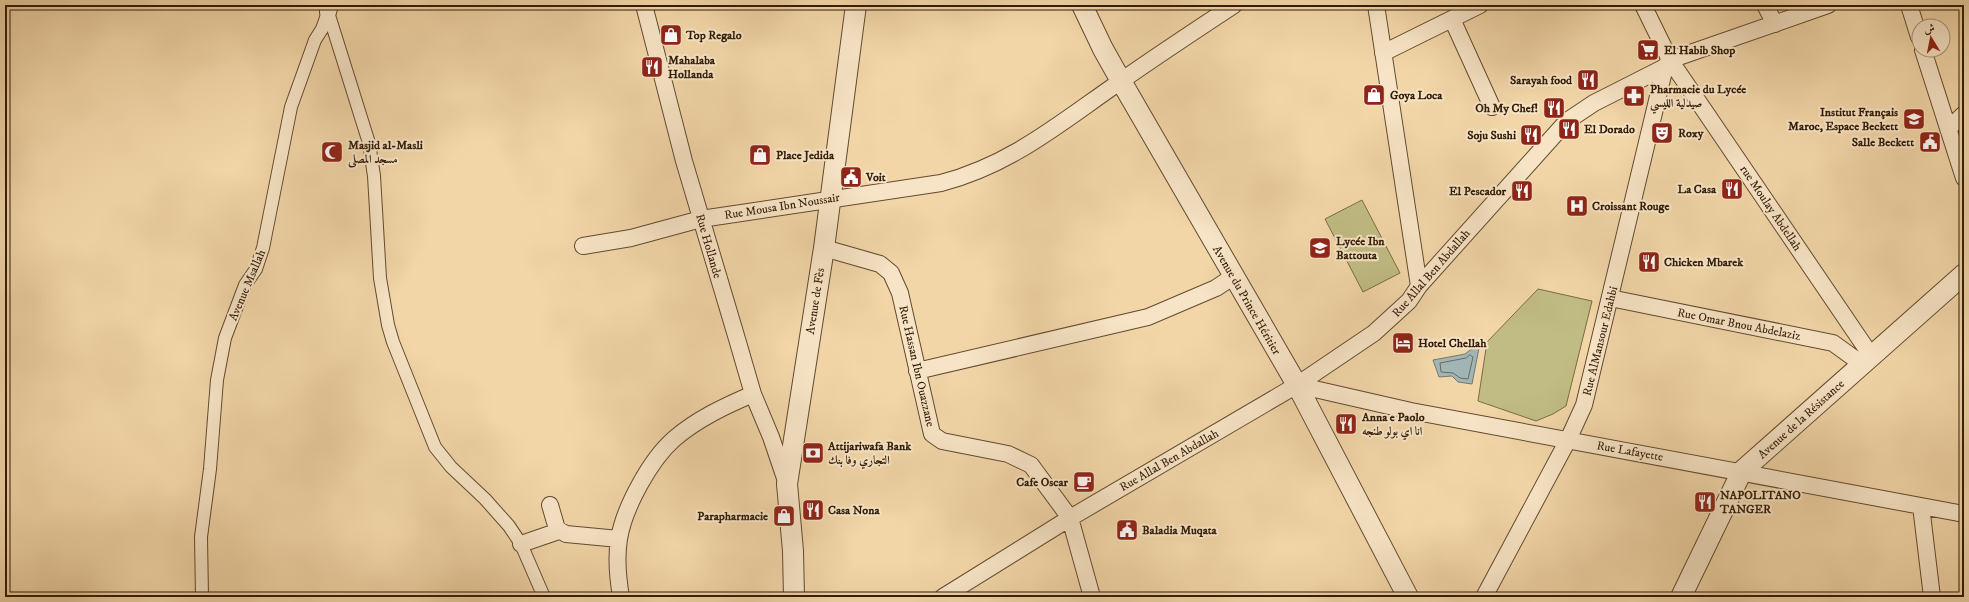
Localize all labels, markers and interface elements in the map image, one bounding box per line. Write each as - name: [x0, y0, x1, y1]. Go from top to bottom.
- north arrow: [1911, 18, 1951, 58]
- text: ش: [1923, 21, 1936, 37]
- shop icon: Top Regalo: [658, 22, 684, 48]
- place label: Top Regalo: [685, 28, 742, 43]
- supermarket icon: El Habib Shop: [1635, 37, 1661, 63]
- place label: El Habib Shop: [1664, 43, 1735, 58]
- place label: Mahalaba Hollanda: [668, 53, 716, 82]
- restaurant icon: Mahalaba Hollanda: [639, 54, 665, 80]
- restaurant icon: Sarayah food: [1575, 67, 1601, 93]
- place label: Sarayah food: [1510, 73, 1573, 88]
- shop icon: Goya Loca: [1361, 82, 1387, 108]
- place label: Pharmacie du Lycée صيدلية الليسي: [1650, 82, 1746, 114]
- pharmacy icon: Pharmacie du Lycée صيدلية الليسي: [1621, 83, 1647, 109]
- place label: Goya Loca: [1390, 88, 1443, 103]
- restaurant icon: Oh My Chef!: [1541, 95, 1567, 121]
- place label: Oh My Chef!: [1475, 101, 1538, 116]
- place label: Institut Français Maroc, Espace Beckett: [1788, 105, 1898, 134]
- school or university icon: Institut Français Maroc, Espace Beckett: [1901, 106, 1927, 132]
- restaurant icon: El Dorado: [1556, 116, 1582, 142]
- theatre icon: Roxy: [1649, 120, 1675, 146]
- restaurant icon: Soju Sushi: [1518, 122, 1544, 148]
- place label: El Dorado: [1584, 122, 1635, 137]
- place label: Roxy: [1678, 126, 1704, 141]
- place label: Soju Sushi: [1467, 128, 1516, 143]
- public building icon: Salle Beckett: [1917, 129, 1943, 155]
- place label: Salle Beckett: [1852, 135, 1914, 150]
- place label: Masjid al-Masli مسجد المصلى: [347, 138, 423, 169]
- mosque icon: Masjid al-Masli مسجد المصلى: [319, 139, 345, 165]
- shop icon: Place Jedida: [747, 142, 773, 168]
- place label: Place Jedida: [776, 148, 835, 163]
- street label: rue Moulay Abdellah: [1736, 163, 1805, 254]
- public building icon: Voit: [838, 164, 864, 190]
- place label: Voit: [865, 170, 886, 185]
- restaurant icon: La Casa: [1719, 176, 1745, 202]
- restaurant icon: El Pescador: [1509, 178, 1535, 204]
- place label: La Casa: [1677, 182, 1717, 197]
- place label: El Pescador: [1449, 184, 1507, 199]
- street label: Rue Mousa Ibn Noussair: [723, 190, 841, 223]
- hospital icon: Croissant Rouge: [1564, 193, 1590, 219]
- place label: Croissant Rouge: [1592, 199, 1669, 214]
- street label: Rue Hollande: [692, 212, 725, 280]
- street label: Rue Allal Ben Abdallah: [1389, 226, 1474, 320]
- place label: Lycée Ibn Battouta: [1336, 234, 1385, 263]
- school or university icon: Lycée Ibn Battouta: [1307, 235, 1333, 261]
- street label: Avenue du Prince Héritier: [1209, 243, 1284, 358]
- street label: Avenue Msallah: [226, 247, 269, 323]
- restaurant icon: Chicken Mbarek: [1636, 249, 1662, 275]
- place label: Chicken Mbarek: [1664, 255, 1744, 270]
- street label: Avenue de Fès: [803, 267, 828, 335]
- street label: Rue AlMansour Edahbi: [1580, 285, 1621, 397]
- street label: Rue Hassan Ibn Ouazzane: [895, 304, 938, 428]
- street label: Rue Omar Bnou Abdelaziz: [1676, 305, 1802, 344]
- hotel icon: Hotel Chellah: [1390, 330, 1416, 356]
- place label: Hotel Chellah: [1418, 336, 1487, 351]
- street label: Avenue de la Résistance: [1755, 377, 1848, 462]
- place label: Anna e Paolo انا اي بولو طنجه: [1361, 410, 1425, 441]
- restaurant icon: Anna e Paolo انا اي بولو طنجه: [1333, 411, 1359, 437]
- street label: Rue Allal Ben Abdallah: [1117, 426, 1222, 495]
- street label: Rue Lafayette: [1595, 438, 1664, 465]
- place label: Attijariwafa Bank التجاري وفا بنك: [827, 439, 912, 470]
- bank icon: Attijariwafa Bank التجاري وفا بنك: [800, 440, 826, 466]
- cafe icon: Cafe Oscar: [1071, 469, 1097, 495]
- place label: Cafe Oscar: [1016, 475, 1069, 490]
- place label: NAPOLITANO TANGER: [1719, 488, 1801, 517]
- restaurant icon: NAPOLITANO TANGER: [1692, 489, 1718, 515]
- restaurant icon: Casa Nona: [800, 497, 826, 523]
- shop icon: Parapharmacie: [771, 503, 797, 529]
- place label: Casa Nona: [828, 503, 880, 518]
- place label: Parapharmacie: [697, 509, 768, 524]
- public building icon: Baladia Muqata: [1114, 517, 1140, 543]
- place label: Baladia Muqata: [1142, 523, 1218, 538]

